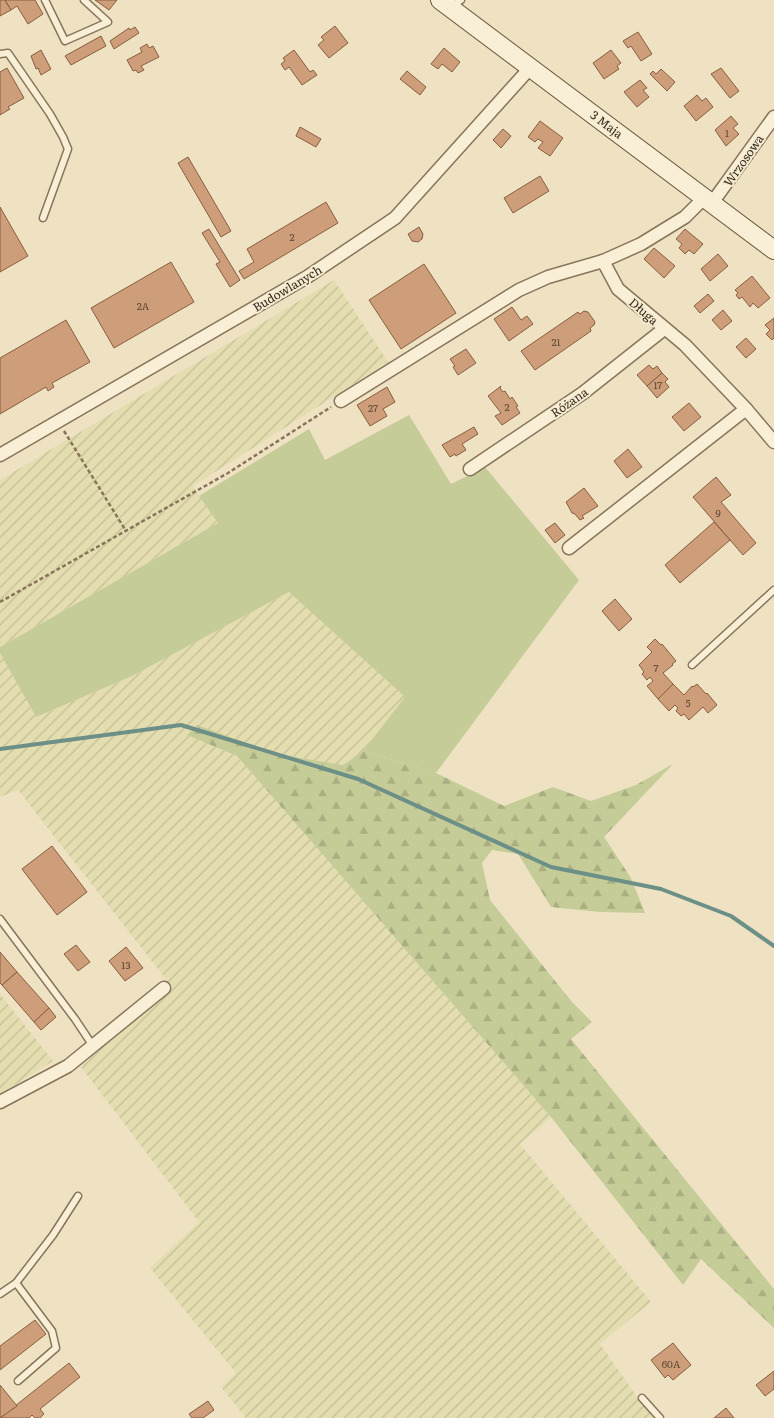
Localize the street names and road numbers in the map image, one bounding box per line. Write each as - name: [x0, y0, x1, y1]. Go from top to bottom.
- street label: 3 Maja: [587, 106, 628, 143]
- street label: Wrzosowa: [718, 130, 768, 190]
- street label: Budowlanych: [249, 260, 325, 316]
- street label: Długa: [625, 293, 663, 329]
- street label: Różana: [547, 382, 592, 421]

